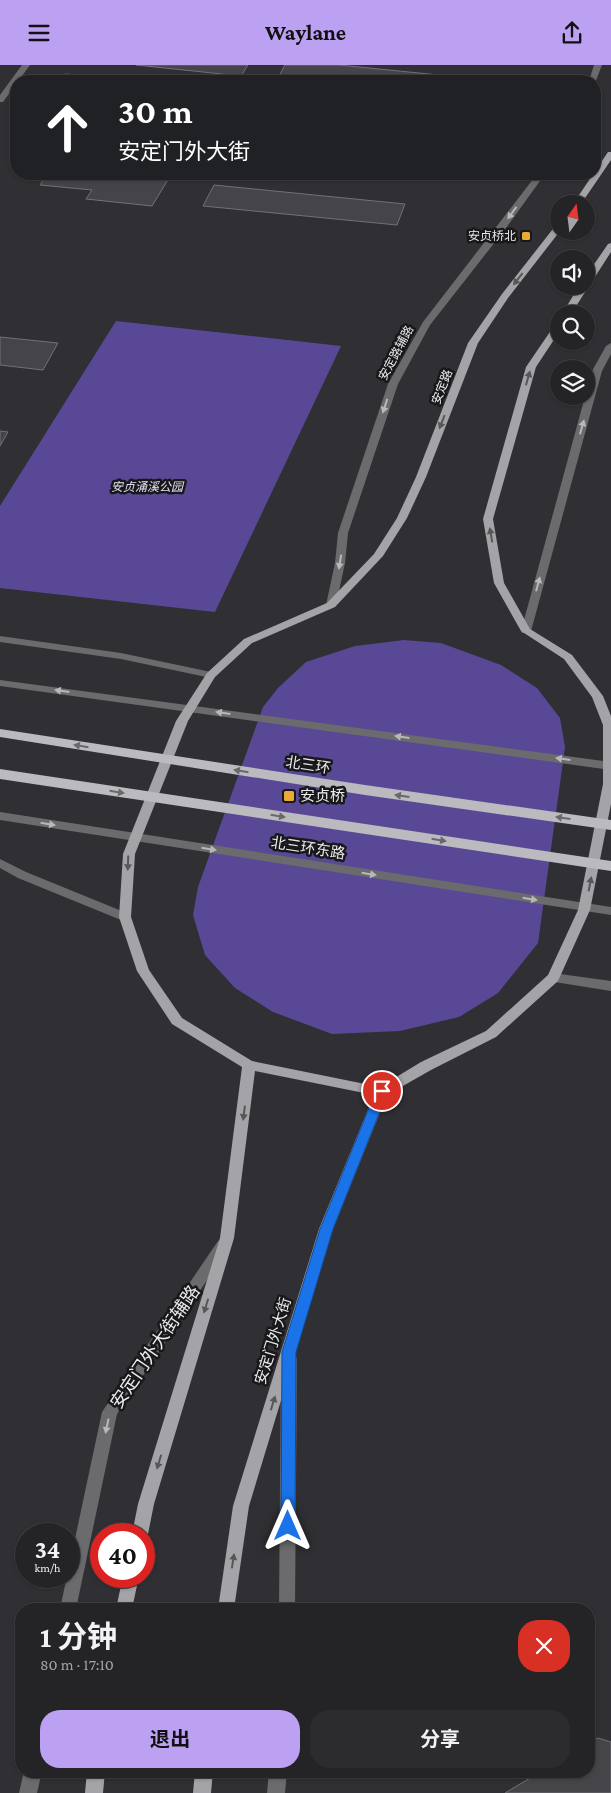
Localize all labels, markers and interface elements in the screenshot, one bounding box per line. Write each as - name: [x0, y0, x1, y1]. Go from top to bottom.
- icon: menu: [25, 19, 53, 47]
- icon: share: [558, 19, 586, 47]
- text: Waylane: [265, 20, 346, 45]
- text: 30 m: [118, 92, 193, 131]
- icon: ahead: [35, 95, 100, 160]
- text: 安定门外大街: [118, 139, 250, 164]
- north arrow: [550, 195, 595, 240]
- map controls: [550, 195, 595, 405]
- one-way arrow: [507, 207, 517, 220]
- place label: 安贞桥北: [468, 229, 516, 243]
- marker: 安贞桥北: [520, 230, 532, 242]
- button: sound: [550, 250, 595, 295]
- one-way arrow: [513, 273, 523, 286]
- button: search: [550, 305, 595, 350]
- street label: 安定路辅路: [376, 323, 416, 383]
- button: layers: [550, 360, 595, 405]
- street label: 安定路: [429, 368, 455, 406]
- one-way arrow: [524, 370, 532, 386]
- one-way arrow: [381, 399, 389, 414]
- one-way arrow: [438, 415, 446, 430]
- one-way arrow: [578, 420, 586, 435]
- park label: 安贞涌溪公园: [111, 480, 185, 494]
- one-way arrow: [486, 526, 494, 542]
- one-way arrow: [335, 554, 343, 570]
- one-way arrow: [535, 576, 543, 591]
- one-way arrow: [54, 687, 70, 695]
- one-way arrow: [215, 709, 231, 717]
- one-way arrow: [393, 733, 409, 741]
- one-way arrow: [72, 742, 88, 750]
- street label: 北三环: [285, 753, 332, 776]
- one-way arrow: [554, 755, 570, 763]
- one-way arrow: [233, 767, 249, 775]
- one-way arrow: [110, 788, 126, 796]
- place label: 安贞桥: [300, 788, 345, 804]
- marker: 安贞桥: [282, 789, 296, 803]
- one-way arrow: [393, 791, 409, 799]
- one-way arrow: [270, 812, 286, 820]
- one-way arrow: [554, 814, 570, 822]
- one-way arrow: [41, 820, 57, 828]
- street label: 北三环东路: [270, 833, 346, 862]
- one-way arrow: [431, 837, 447, 845]
- one-way arrow: [201, 845, 217, 853]
- one-way arrow: [124, 855, 132, 871]
- one-way arrow: [362, 870, 378, 878]
- one-way arrow: [586, 876, 594, 892]
- one-way arrow: [522, 895, 538, 903]
- pin: [361, 1070, 403, 1112]
- icon: arrive: [368, 1077, 396, 1105]
- one-way arrow: [240, 1105, 248, 1121]
- street label: 安定门外大街辅路: [106, 1282, 204, 1412]
- street label: 安定门外大街: [252, 1296, 294, 1386]
- one-way arrow: [202, 1299, 210, 1314]
- one-way arrow: [269, 1396, 277, 1411]
- one-way arrow: [103, 1418, 111, 1434]
- one-way arrow: [154, 1454, 162, 1469]
- position arrow: [261, 1499, 313, 1551]
- speed limit sign: 40: [90, 1523, 155, 1588]
- text: 34: [35, 1536, 60, 1563]
- one-way arrow: [229, 1552, 237, 1568]
- text: km/h: [35, 1561, 60, 1575]
- text: 1 分钟: [40, 1620, 117, 1653]
- button: close: [518, 1620, 570, 1672]
- text: 80 m · 17:10: [40, 1656, 114, 1673]
- button: 退出: [40, 1710, 300, 1768]
- button: 分享: [310, 1710, 570, 1768]

